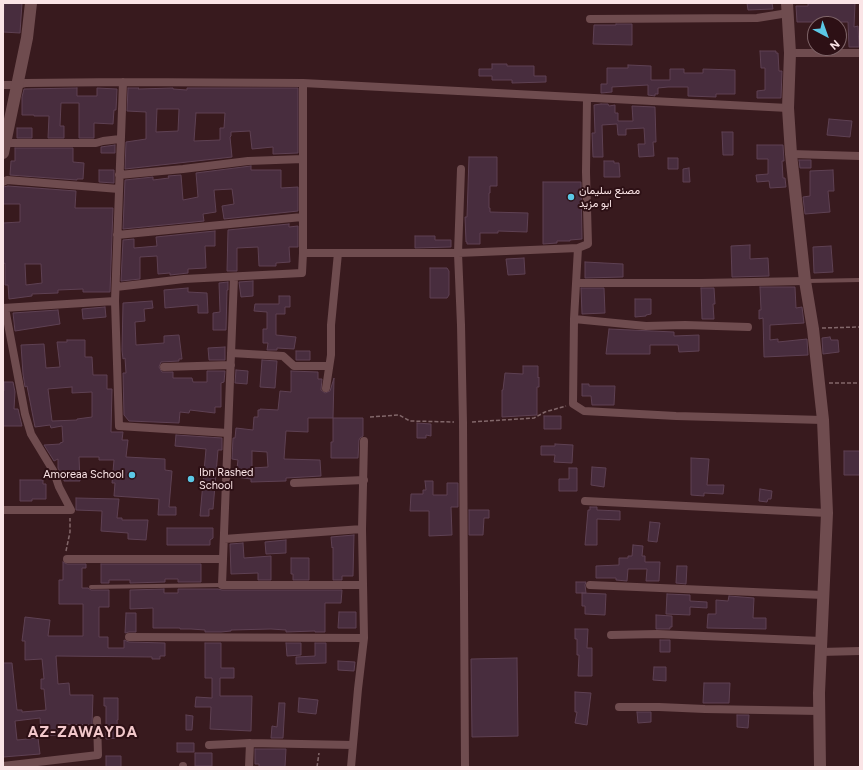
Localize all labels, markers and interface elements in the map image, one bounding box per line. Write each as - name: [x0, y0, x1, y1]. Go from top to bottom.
- north arrow: [807, 16, 847, 56]
- text: N: [827, 37, 842, 52]
- place label: مصنع سليمان ابو مزيد: [579, 184, 640, 210]
- marker: مصنع سليمان ابو مزيد: [566, 192, 576, 202]
- place label: Ibn Rashed School: [199, 466, 253, 492]
- place label: Amoreaa School: [43, 468, 124, 482]
- marker: Amoreaa School: [127, 470, 137, 480]
- marker: Ibn Rashed School: [186, 474, 196, 484]
- district label: AZ-ZAWAYDA: [28, 724, 138, 742]

